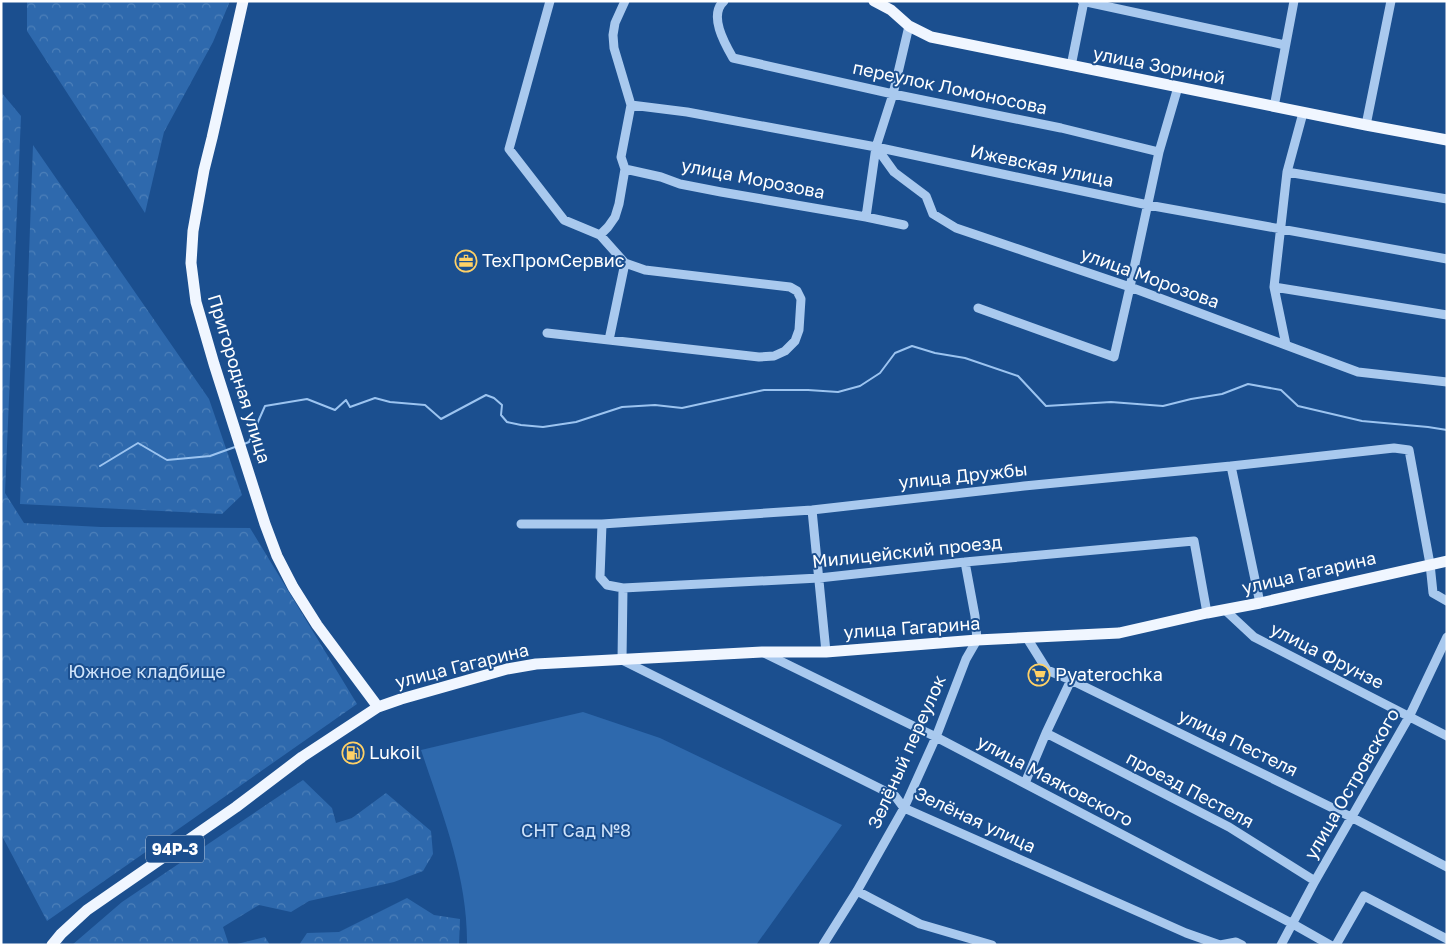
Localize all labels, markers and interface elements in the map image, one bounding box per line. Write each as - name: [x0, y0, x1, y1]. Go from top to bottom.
- street label: улица Зориной: [1091, 41, 1227, 89]
- street label: переулок Ломоносова: [851, 56, 1050, 118]
- street label: Ижевская улица: [969, 139, 1116, 191]
- street label: улица Морозова: [679, 153, 827, 203]
- street label: улица Морозова: [1078, 242, 1223, 312]
- office icon: ТехПромСервис: [454, 249, 478, 273]
- place label: ТехПромСервис: [482, 249, 625, 271]
- street label: Пригородная улица: [204, 291, 276, 466]
- street label: улица Дружбы: [897, 457, 1028, 493]
- street label: Милицейский проезд: [811, 530, 1003, 572]
- street label: улица Гагарина: [1240, 546, 1378, 598]
- street label: улица Гагарина: [843, 611, 981, 643]
- street label: улица Фрунзе: [1267, 617, 1388, 693]
- street label: улица Гагарина: [393, 638, 531, 692]
- park label: Южное кладбище: [68, 660, 226, 682]
- supermarket icon: Pyaterochka: [1027, 663, 1051, 687]
- place label: Pyaterochka: [1055, 663, 1163, 685]
- street label: Зелёный переулок: [862, 671, 950, 832]
- street label: улица Пестеля: [1175, 704, 1302, 781]
- street label: улица Островского: [1299, 704, 1403, 863]
- street label: улица Маяковского: [974, 730, 1137, 831]
- fuel station icon: Lukoil: [341, 741, 365, 765]
- place label: Lukoil: [369, 741, 421, 763]
- street label: проезд Пестеля: [1123, 746, 1258, 832]
- street label: Зелёная улица: [911, 781, 1040, 857]
- park label: СНТ Сад №8: [521, 819, 631, 841]
- road number: 94Р-3: [146, 836, 204, 862]

